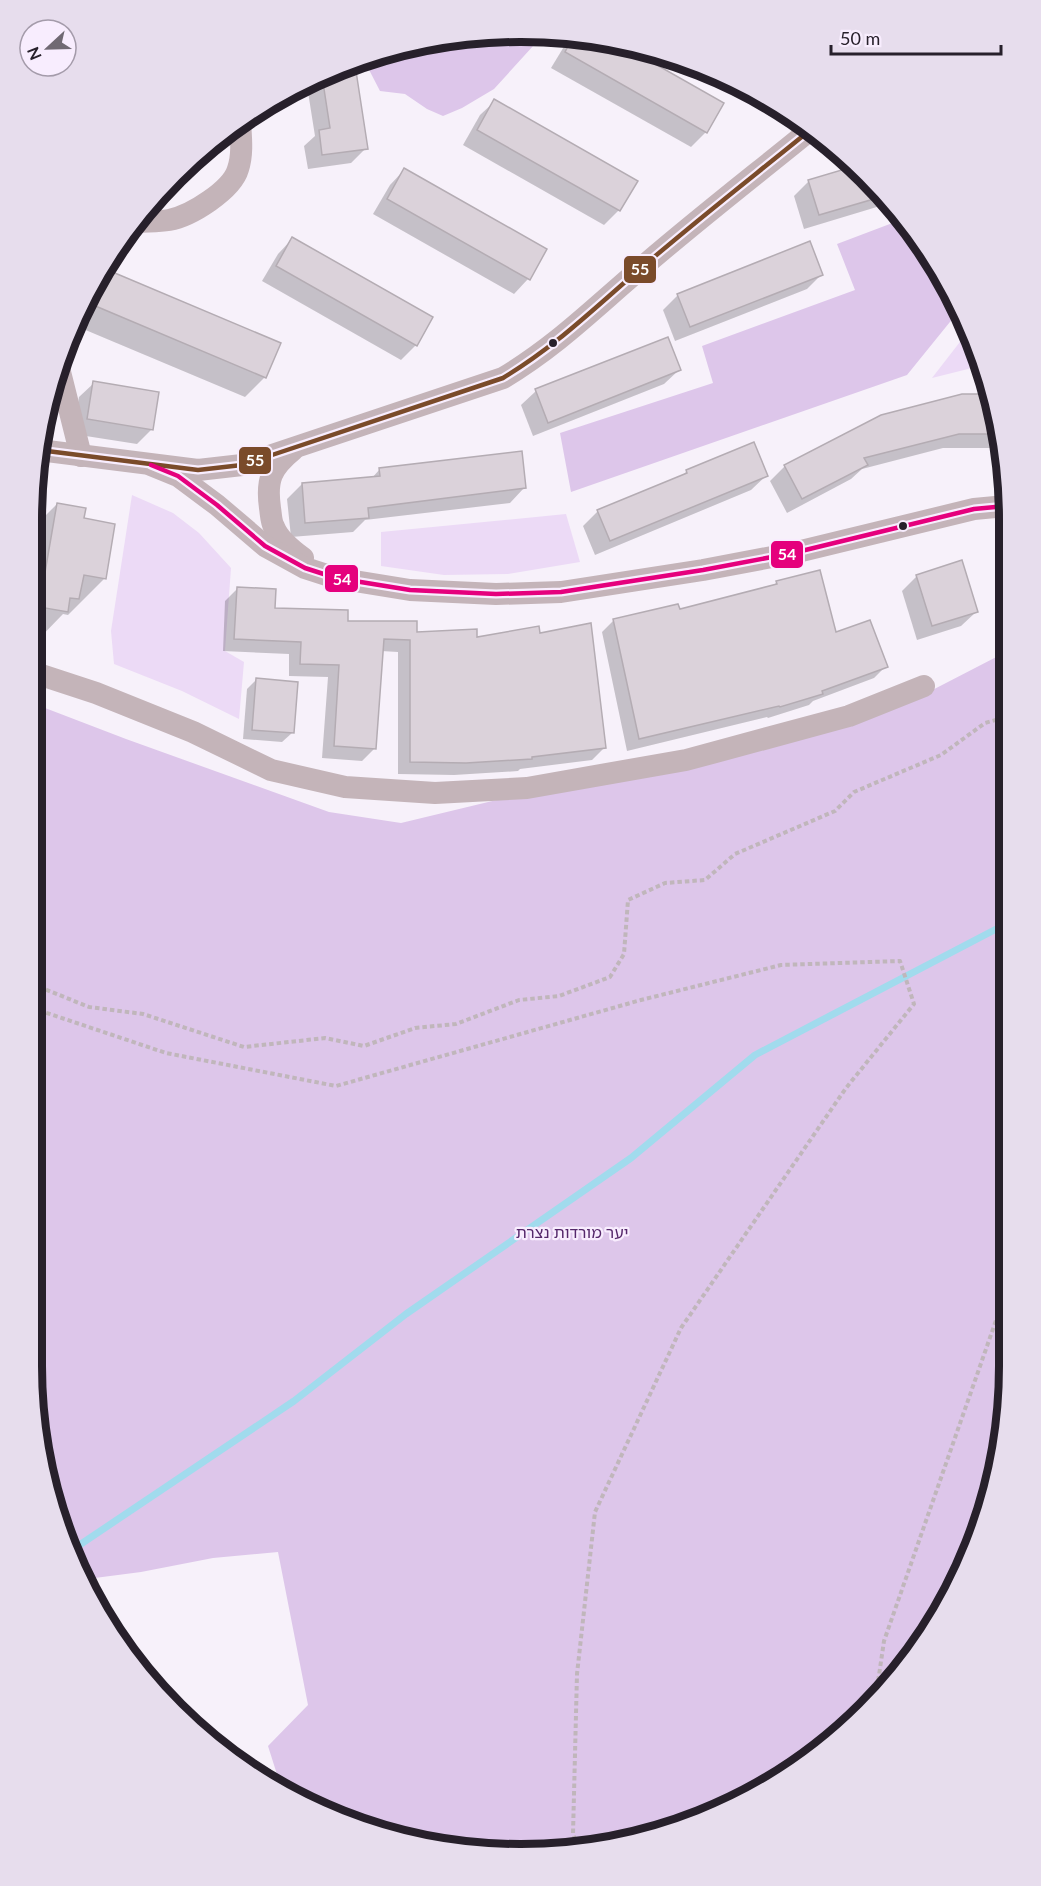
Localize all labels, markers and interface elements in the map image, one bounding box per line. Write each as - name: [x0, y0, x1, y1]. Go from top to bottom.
- north arrow: [18, 18, 78, 78]
- scale bar: [831, 18, 1000, 56]
- text: 50 m: [840, 27, 880, 49]
- text: N: [23, 45, 45, 63]
- line badge: 55: [623, 255, 657, 284]
- text: 55: [631, 259, 649, 278]
- unlabelled marker: [547, 337, 559, 349]
- line badge: 55: [238, 446, 272, 475]
- text: 55: [246, 450, 264, 469]
- unlabelled marker: [897, 520, 909, 532]
- line badge: 54: [770, 540, 804, 569]
- text: 54: [778, 544, 796, 563]
- line badge: 54: [324, 564, 359, 593]
- text: 54: [333, 569, 351, 588]
- park label: יער מורדות נצרת: [516, 1222, 628, 1241]

